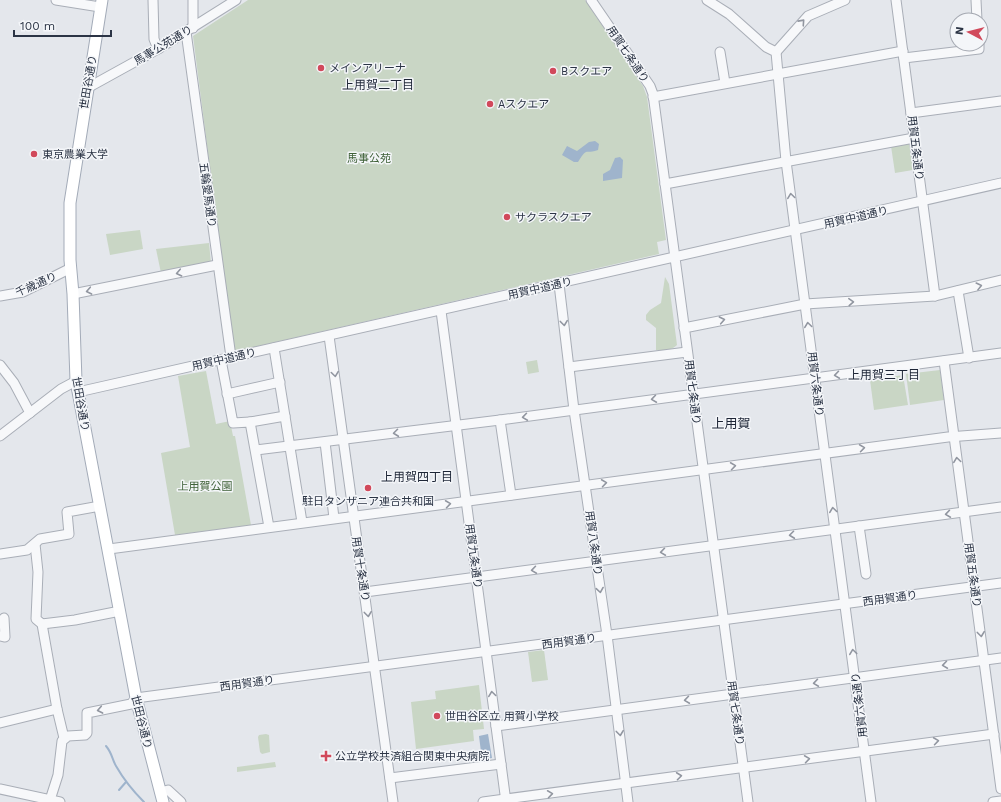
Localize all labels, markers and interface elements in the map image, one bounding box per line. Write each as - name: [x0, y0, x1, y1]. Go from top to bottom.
- scale bar: [14, 12, 111, 38]
- north arrow: [949, 12, 989, 52]
- text: 100 m: [20, 19, 55, 33]
- one-way arrow: [798, 20, 805, 27]
- street label: 馬事公苑通り: [132, 23, 195, 68]
- street label: 用賀七条通り: [604, 23, 651, 85]
- text: N: [953, 26, 967, 36]
- street label: 世田谷通り: [77, 54, 100, 110]
- place label: メインアリーナ: [329, 62, 406, 75]
- marker: メインアリーナ: [316, 63, 326, 73]
- place label: Bスクエア: [561, 65, 612, 78]
- marker: Bスクエア: [548, 66, 558, 76]
- district label: 上用賀二丁目: [342, 78, 414, 92]
- place label: Aスクエア: [498, 98, 549, 111]
- marker: Aスクエア: [485, 99, 495, 109]
- street label: 用賀五条通り: [905, 115, 926, 182]
- place label: 東京農業大学: [42, 148, 108, 161]
- marker: 東京農業大学: [29, 149, 39, 159]
- park label: 馬事公苑: [347, 152, 391, 165]
- street label: 五輪愛馬通り: [196, 161, 219, 229]
- one-way arrow: [787, 193, 796, 199]
- street label: 用賀中道通り: [822, 204, 890, 231]
- place label: サクラスクエア: [515, 211, 592, 224]
- marker: サクラスクエア: [502, 212, 512, 222]
- one-way arrow: [176, 268, 182, 276]
- street label: 千歳通り: [13, 270, 59, 299]
- street label: 用賀中道通り: [506, 275, 574, 302]
- one-way arrow: [976, 282, 982, 290]
- one-way arrow: [86, 286, 92, 294]
- one-way arrow: [848, 297, 854, 306]
- one-way arrow: [719, 317, 725, 325]
- one-way arrow: [559, 319, 568, 326]
- one-way arrow: [804, 322, 813, 328]
- street label: 用賀中道通り: [190, 346, 258, 373]
- street label: 用賀六条通り: [805, 351, 826, 418]
- street label: 用賀七条通り: [682, 359, 703, 426]
- district label: 上用賀三丁目: [848, 368, 920, 382]
- one-way arrow: [834, 370, 840, 379]
- one-way arrow: [330, 371, 339, 377]
- street label: 世田谷通り: [69, 376, 92, 432]
- one-way arrow: [651, 394, 657, 403]
- one-way arrow: [522, 412, 528, 421]
- district label: 上用賀: [711, 416, 751, 431]
- one-way arrow: [393, 428, 399, 437]
- one-way arrow: [859, 444, 865, 453]
- one-way arrow: [953, 457, 962, 463]
- one-way arrow: [730, 462, 736, 471]
- district label: 上用賀四丁目: [381, 470, 453, 484]
- one-way arrow: [601, 479, 607, 488]
- park label: 上用賀公園: [178, 480, 233, 493]
- marker: 駐日タンザニア連合共和国: [363, 483, 373, 493]
- place label: 駐日タンザニア連合共和国: [302, 495, 434, 508]
- one-way arrow: [445, 500, 451, 509]
- one-way arrow: [829, 507, 838, 513]
- street label: 用賀八条通り: [582, 509, 605, 577]
- one-way arrow: [945, 509, 952, 518]
- street label: 用賀九条通り: [462, 522, 485, 590]
- one-way arrow: [789, 530, 795, 539]
- street label: 用賀十条通り: [349, 535, 372, 603]
- street label: 用賀五条通り: [961, 541, 984, 609]
- one-way arrow: [660, 547, 666, 556]
- one-way arrow: [531, 565, 537, 574]
- one-way arrow: [595, 587, 604, 593]
- street label: 西用賀通り: [862, 588, 918, 609]
- one-way arrow: [363, 611, 372, 617]
- street label: 西用賀通り: [541, 631, 597, 652]
- one-way arrow: [976, 631, 985, 637]
- one-way arrow: [849, 649, 858, 655]
- one-way arrow: [942, 660, 948, 669]
- street label: 用賀六条通り: [849, 671, 870, 738]
- street label: 西用賀通り: [219, 673, 275, 694]
- one-way arrow: [813, 678, 819, 687]
- street label: 用賀七条通り: [724, 679, 747, 747]
- one-way arrow: [488, 691, 497, 697]
- street label: 世田谷通り: [129, 694, 154, 750]
- one-way arrow: [684, 695, 691, 704]
- one-way arrow: [97, 705, 103, 714]
- place label: 世田谷区立 用賀小学校: [445, 710, 559, 723]
- marker: 世田谷区立 用賀小学校: [432, 711, 442, 721]
- one-way arrow: [615, 730, 624, 736]
- one-way arrow: [933, 737, 939, 746]
- marker: 公立学校共済組合関東中央病院: [320, 750, 332, 762]
- place label: 公立学校共済組合関東中央病院: [335, 750, 489, 763]
- one-way arrow: [804, 755, 810, 764]
- one-way arrow: [675, 772, 682, 781]
- one-way arrow: [547, 789, 553, 798]

